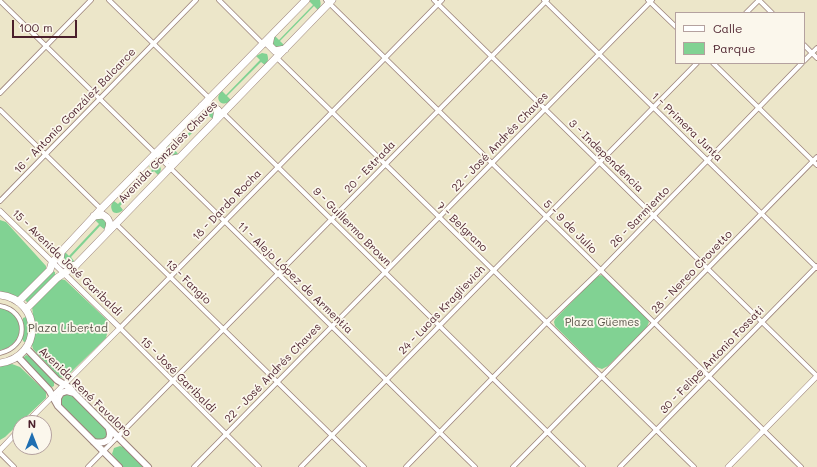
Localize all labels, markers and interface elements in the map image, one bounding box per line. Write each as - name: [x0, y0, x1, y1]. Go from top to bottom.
- scale bar: [14, 12, 79, 38]
- legend: [675, 12, 805, 64]
- text: 100 m: [19, 19, 53, 35]
- text: Calle: [713, 20, 743, 36]
- text: Parque: [713, 40, 756, 56]
- street label: 16 - Antonio González Balcarce: [11, 46, 139, 176]
- street label: 22 - José Andrés Chaves: [449, 90, 551, 194]
- street label: 1 - Primera Junta: [649, 90, 725, 164]
- street label: Avenida Gonzales Chaves: [116, 98, 220, 206]
- street label: 3 - Independencia: [566, 117, 646, 195]
- street label: 20 - Estrada: [342, 138, 398, 196]
- street label: 18 - Dardo Rocha: [190, 167, 264, 243]
- street label: 26 - Sarmiento: [608, 184, 672, 250]
- street label: 9 - Guillermo Brown: [310, 185, 394, 269]
- street label: 5 - 9 de Julio: [541, 198, 599, 256]
- street label: 7 - Belgrano: [434, 199, 490, 255]
- street label: 15 - Avenida José Garibaldi: [9, 207, 125, 319]
- street label: 11 - Alejo López de Armentia: [235, 219, 355, 337]
- street label: 28 - Nereo Crovetto: [649, 228, 735, 316]
- street label: 13 - Fangio: [162, 257, 214, 307]
- street label: 24 - Lucas Kraglievich: [396, 263, 488, 357]
- street label: 30 - Felipe Antonio Fossati: [657, 304, 767, 416]
- park label: Plaza Güemes: [565, 316, 639, 330]
- street label: 22 - José Andrés Chaves: [222, 321, 324, 425]
- park label: Plaza Libertad: [28, 322, 108, 336]
- street label: 15 - José Garibaldi: [137, 334, 219, 416]
- street label: Avenida René Favaloro: [36, 344, 134, 440]
- north arrow: [12, 415, 52, 455]
- text: N: [28, 416, 36, 431]

